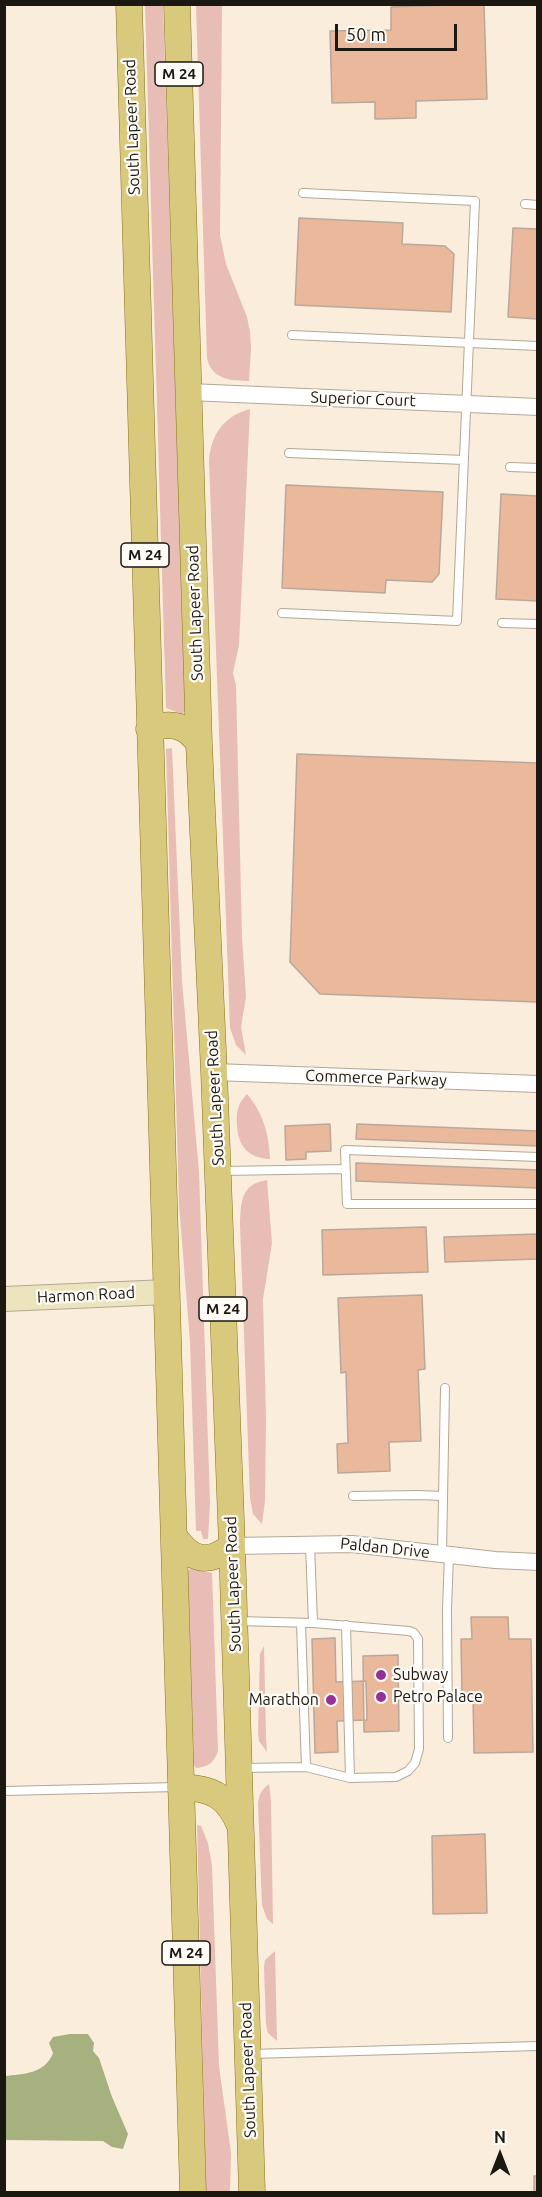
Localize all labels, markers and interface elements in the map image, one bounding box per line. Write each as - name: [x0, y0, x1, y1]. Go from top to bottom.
- scale bar: [338, 12, 460, 50]
- text: 50 m: [346, 24, 386, 44]
- street label: South Lapeer Road: [120, 59, 144, 195]
- road number: M 24: [155, 62, 203, 86]
- street label: Superior Court: [310, 388, 416, 410]
- road number: M 24: [121, 543, 169, 567]
- street label: South Lapeer Road: [183, 545, 207, 681]
- street label: South Lapeer Road: [202, 1030, 228, 1166]
- street label: Commerce Parkway: [305, 1066, 447, 1090]
- street label: Harmon Road: [36, 1283, 136, 1307]
- road number: M 24: [199, 1297, 247, 1321]
- street label: South Lapeer Road: [221, 1516, 245, 1652]
- street label: Paldan Drive: [339, 1534, 431, 1562]
- place label: Subway: [393, 1665, 448, 1685]
- marker: Subway: [374, 1668, 388, 1682]
- place label: Petro Palace: [393, 1687, 483, 1707]
- place label: Marathon: [249, 1690, 319, 1710]
- marker: Petro Palace: [374, 1690, 388, 1704]
- marker: Marathon: [324, 1693, 338, 1707]
- road number: M 24: [162, 1941, 210, 1965]
- street label: South Lapeer Road: [236, 2002, 260, 2138]
- north arrow: [470, 2125, 530, 2185]
- text: N: [494, 2128, 506, 2146]

